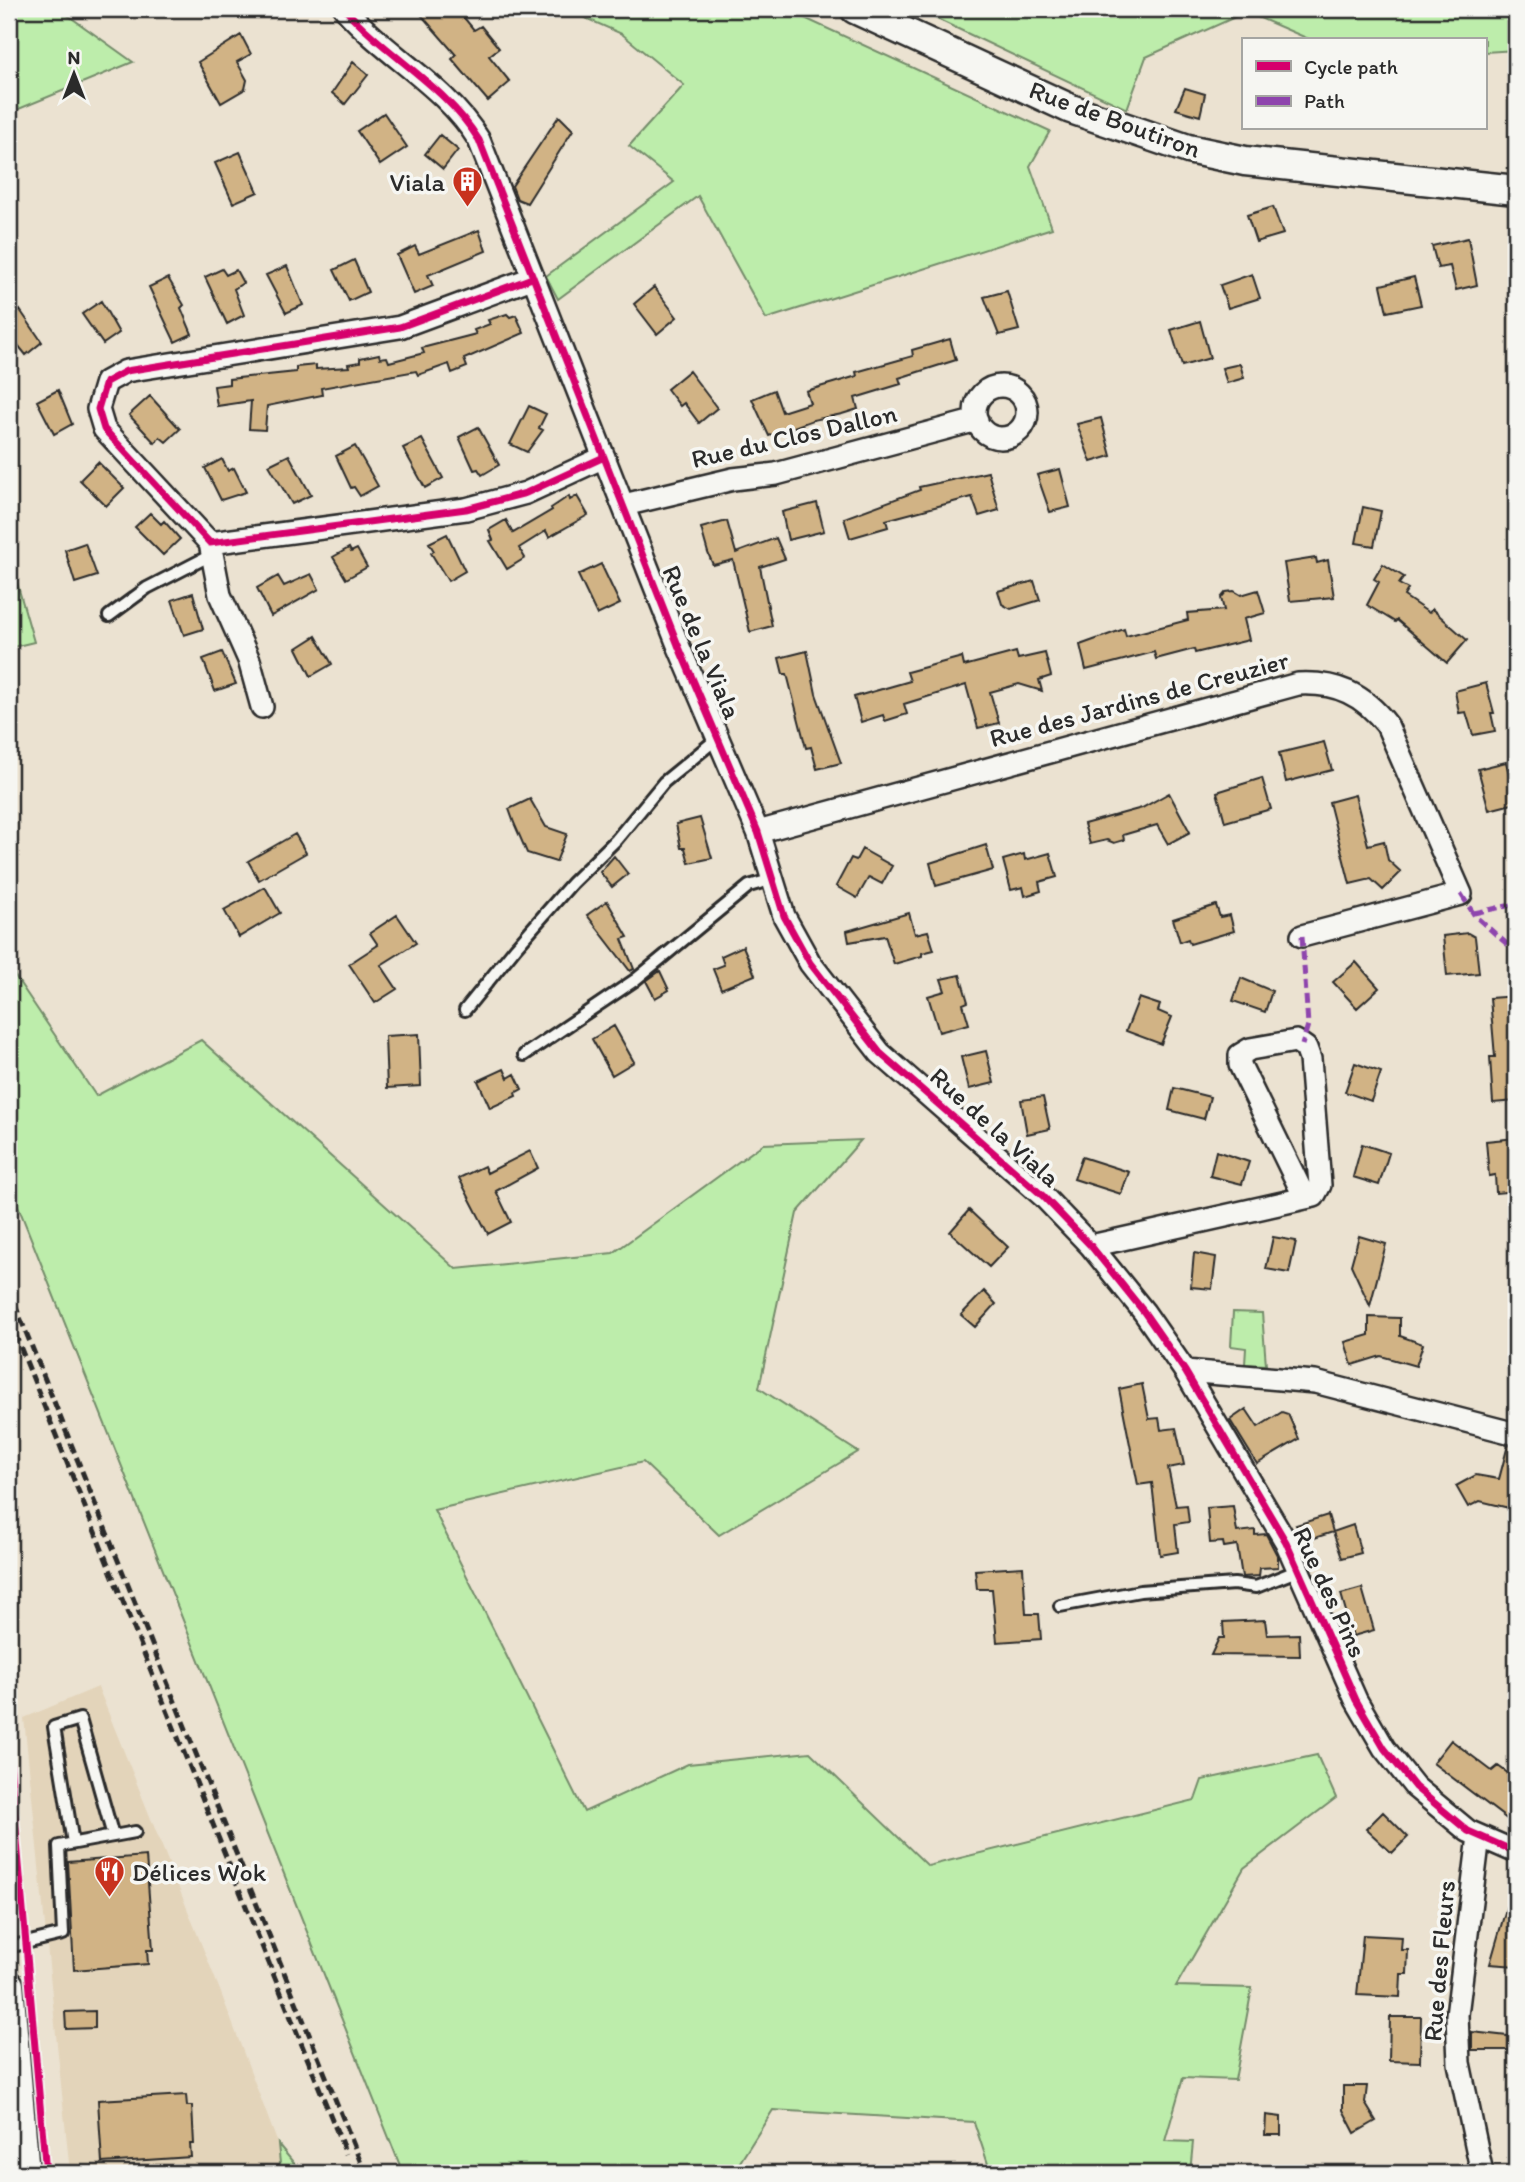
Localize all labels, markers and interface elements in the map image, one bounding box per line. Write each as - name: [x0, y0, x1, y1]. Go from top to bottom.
- north arrow: [38, 38, 108, 108]
- legend: [1242, 38, 1486, 130]
- text: N: [68, 46, 80, 69]
- text: Cycle path: [1304, 54, 1398, 79]
- street label: Rue de Boutiron: [1025, 73, 1205, 165]
- text: Path: [1304, 88, 1345, 113]
- building icon: Viala: [451, 165, 485, 209]
- place label: Viala: [389, 166, 445, 198]
- street label: Rue du Clos Dallon: [688, 397, 900, 475]
- street label: Rue de la Viala: [655, 560, 749, 724]
- street label: Rue des Jardins de Creuzier: [986, 643, 1293, 754]
- street label: Rue de la Viala: [923, 1060, 1067, 1194]
- street label: Rue des Pins: [1286, 1522, 1374, 1662]
- restaurant icon: Délices Wok: [92, 1855, 126, 1899]
- place label: Délices Wok: [132, 1856, 267, 1888]
- street label: Rue des Fleurs: [1416, 1879, 1462, 2043]

